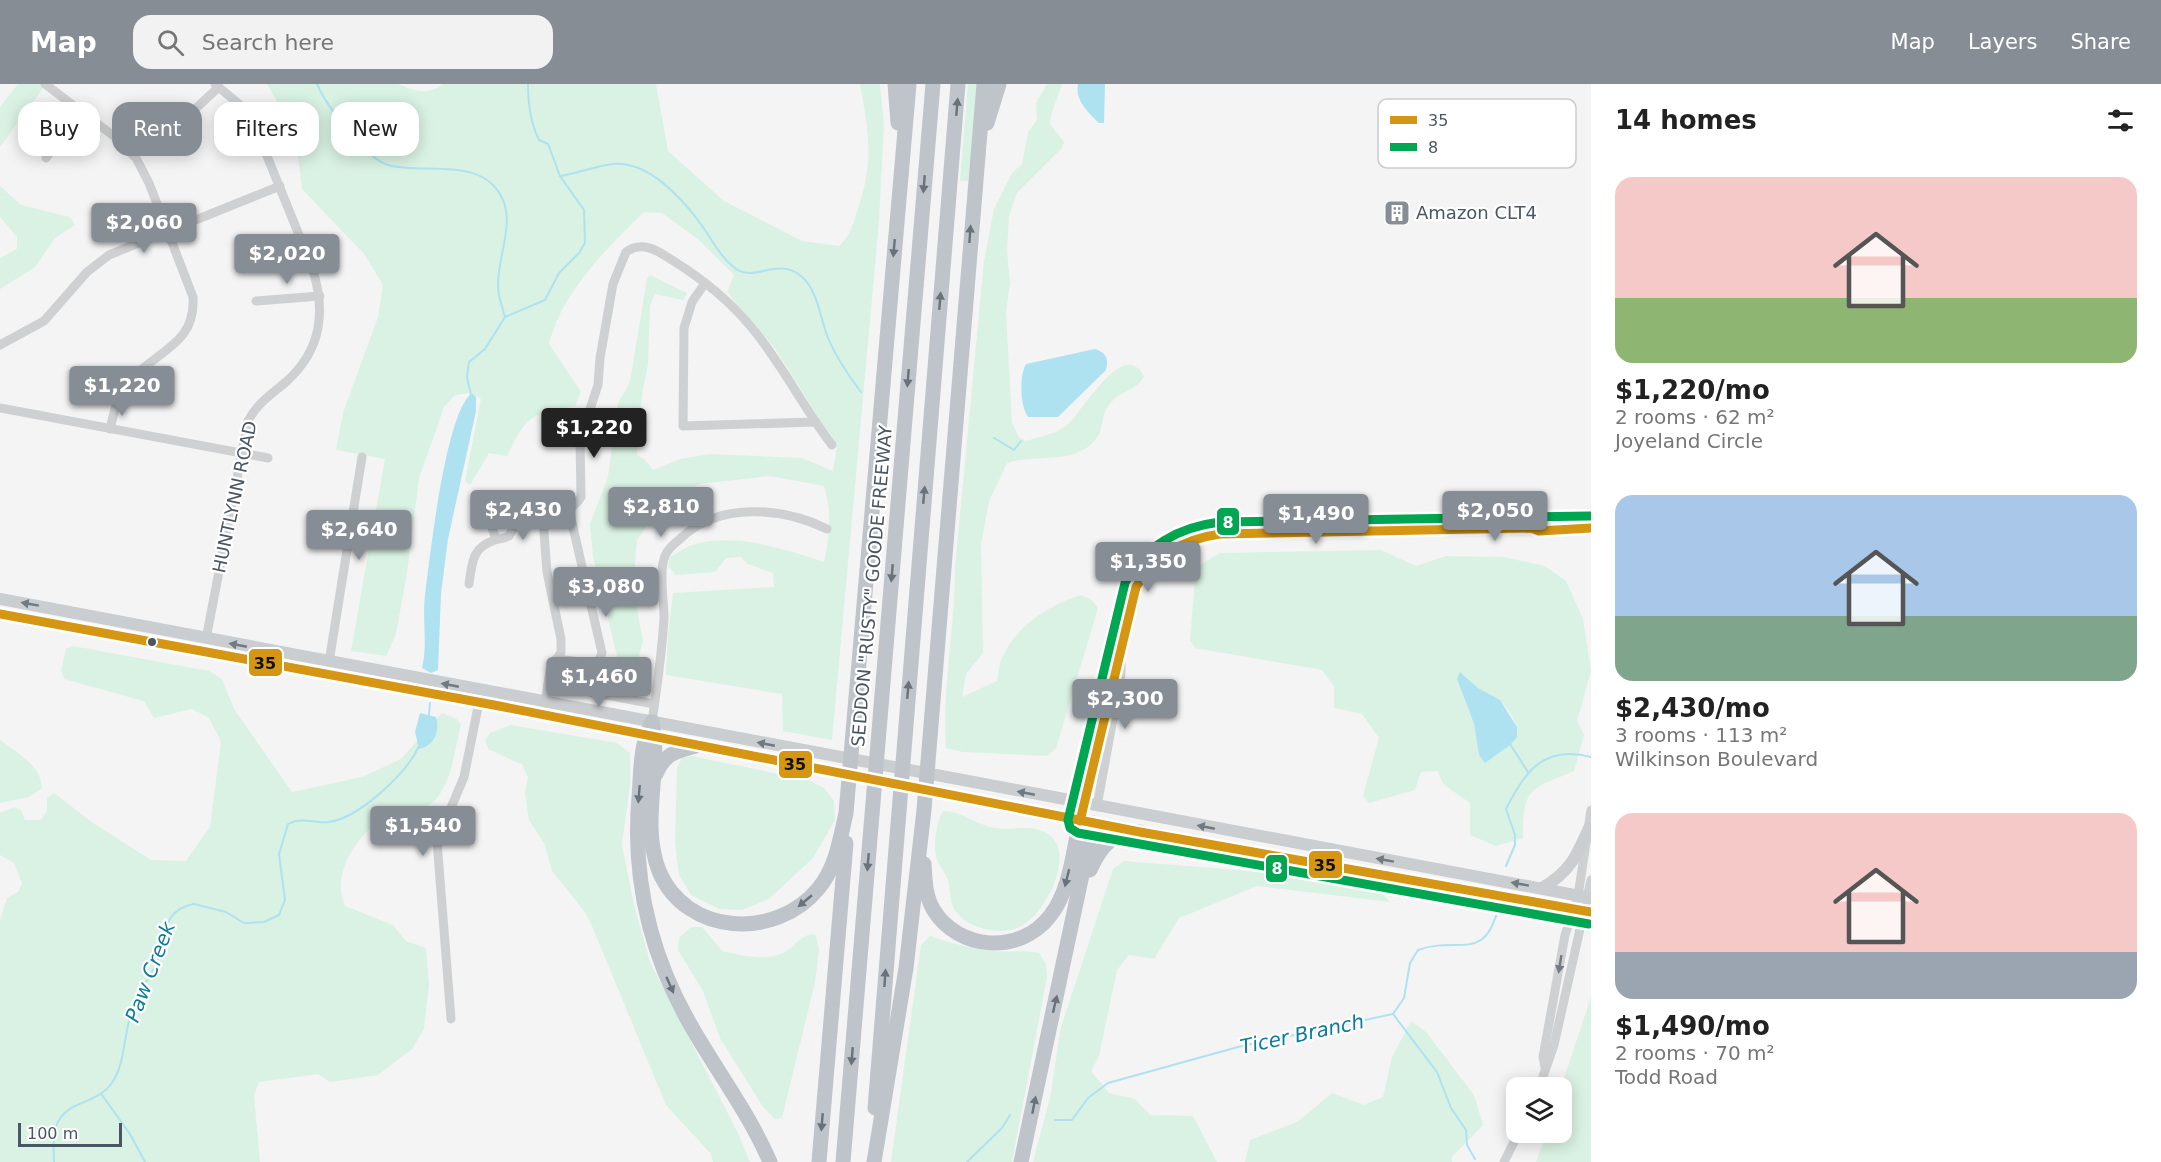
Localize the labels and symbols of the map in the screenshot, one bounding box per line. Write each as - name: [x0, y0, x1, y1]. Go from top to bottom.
- one-way arrow: [952, 97, 961, 116]
- legend: [1378, 99, 1576, 168]
- text: 35: [1428, 111, 1448, 130]
- text: 8: [1428, 138, 1438, 157]
- one-way arrow: [920, 175, 929, 194]
- building icon: Amazon CLT4: [1382, 198, 1412, 228]
- place label: Amazon CLT4: [1416, 202, 1537, 223]
- pin: $2,060: [95, 203, 193, 254]
- one-way arrow: [965, 225, 975, 244]
- pin: $2,020: [238, 234, 336, 285]
- one-way arrow: [889, 239, 898, 258]
- one-way arrow: [935, 292, 945, 311]
- pin: $1,220: [73, 366, 171, 417]
- one-way arrow: [903, 369, 913, 388]
- pin: $1,220: [545, 408, 643, 459]
- street label: HUNTLYNN ROAD: [208, 419, 261, 575]
- street label: SEDDON "RUSTY" GOODE FREEWAY: [847, 423, 896, 748]
- one-way arrow: [919, 486, 929, 505]
- pin: $2,810: [612, 487, 710, 538]
- pin: $2,430: [474, 490, 572, 541]
- pin: $2,050: [1446, 491, 1544, 542]
- pin: $1,490: [1267, 494, 1365, 545]
- line badge: 8: [1216, 507, 1240, 536]
- pin: $2,640: [310, 510, 408, 561]
- text: 8: [1222, 513, 1234, 532]
- pin: $1,350: [1099, 542, 1197, 593]
- one-way arrow: [887, 563, 897, 582]
- pin: $3,080: [557, 567, 655, 618]
- one-way arrow: [20, 599, 39, 608]
- unlabelled marker: [146, 636, 158, 648]
- one-way arrow: [228, 640, 247, 649]
- line badge: 35: [248, 648, 283, 677]
- text: 35: [254, 654, 276, 673]
- pin: $1,460: [550, 657, 648, 708]
- pin: $2,300: [1076, 679, 1174, 730]
- one-way arrow: [440, 680, 459, 689]
- one-way arrow: [903, 680, 912, 699]
- one-way arrow: [756, 739, 775, 748]
- line badge: 35: [778, 750, 813, 779]
- text: 35: [784, 755, 806, 774]
- one-way arrow: [634, 785, 644, 804]
- one-way arrow: [1017, 788, 1036, 797]
- pin: $1,540: [374, 806, 472, 857]
- one-way arrow: [1197, 822, 1216, 831]
- line badge: 35: [1308, 850, 1343, 879]
- one-way arrow: [863, 852, 873, 871]
- line badge: 8: [1265, 854, 1288, 883]
- one-way arrow: [1375, 855, 1394, 864]
- text: 35: [1314, 856, 1336, 875]
- text: 8: [1271, 859, 1283, 878]
- one-way arrow: [1062, 868, 1072, 887]
- one-way arrow: [1511, 879, 1530, 888]
- one-way arrow: [797, 895, 813, 908]
- water label: Paw Creek: [120, 917, 181, 1026]
- one-way arrow: [1556, 955, 1565, 974]
- one-way arrow: [880, 969, 890, 988]
- one-way arrow: [665, 976, 675, 994]
- one-way arrow: [1051, 994, 1060, 1013]
- water label: Ticer Branch: [1238, 1009, 1366, 1059]
- one-way arrow: [847, 1047, 857, 1066]
- one-way arrow: [1030, 1095, 1039, 1114]
- one-way arrow: [817, 1113, 827, 1132]
- scale bar: [18, 1120, 122, 1148]

